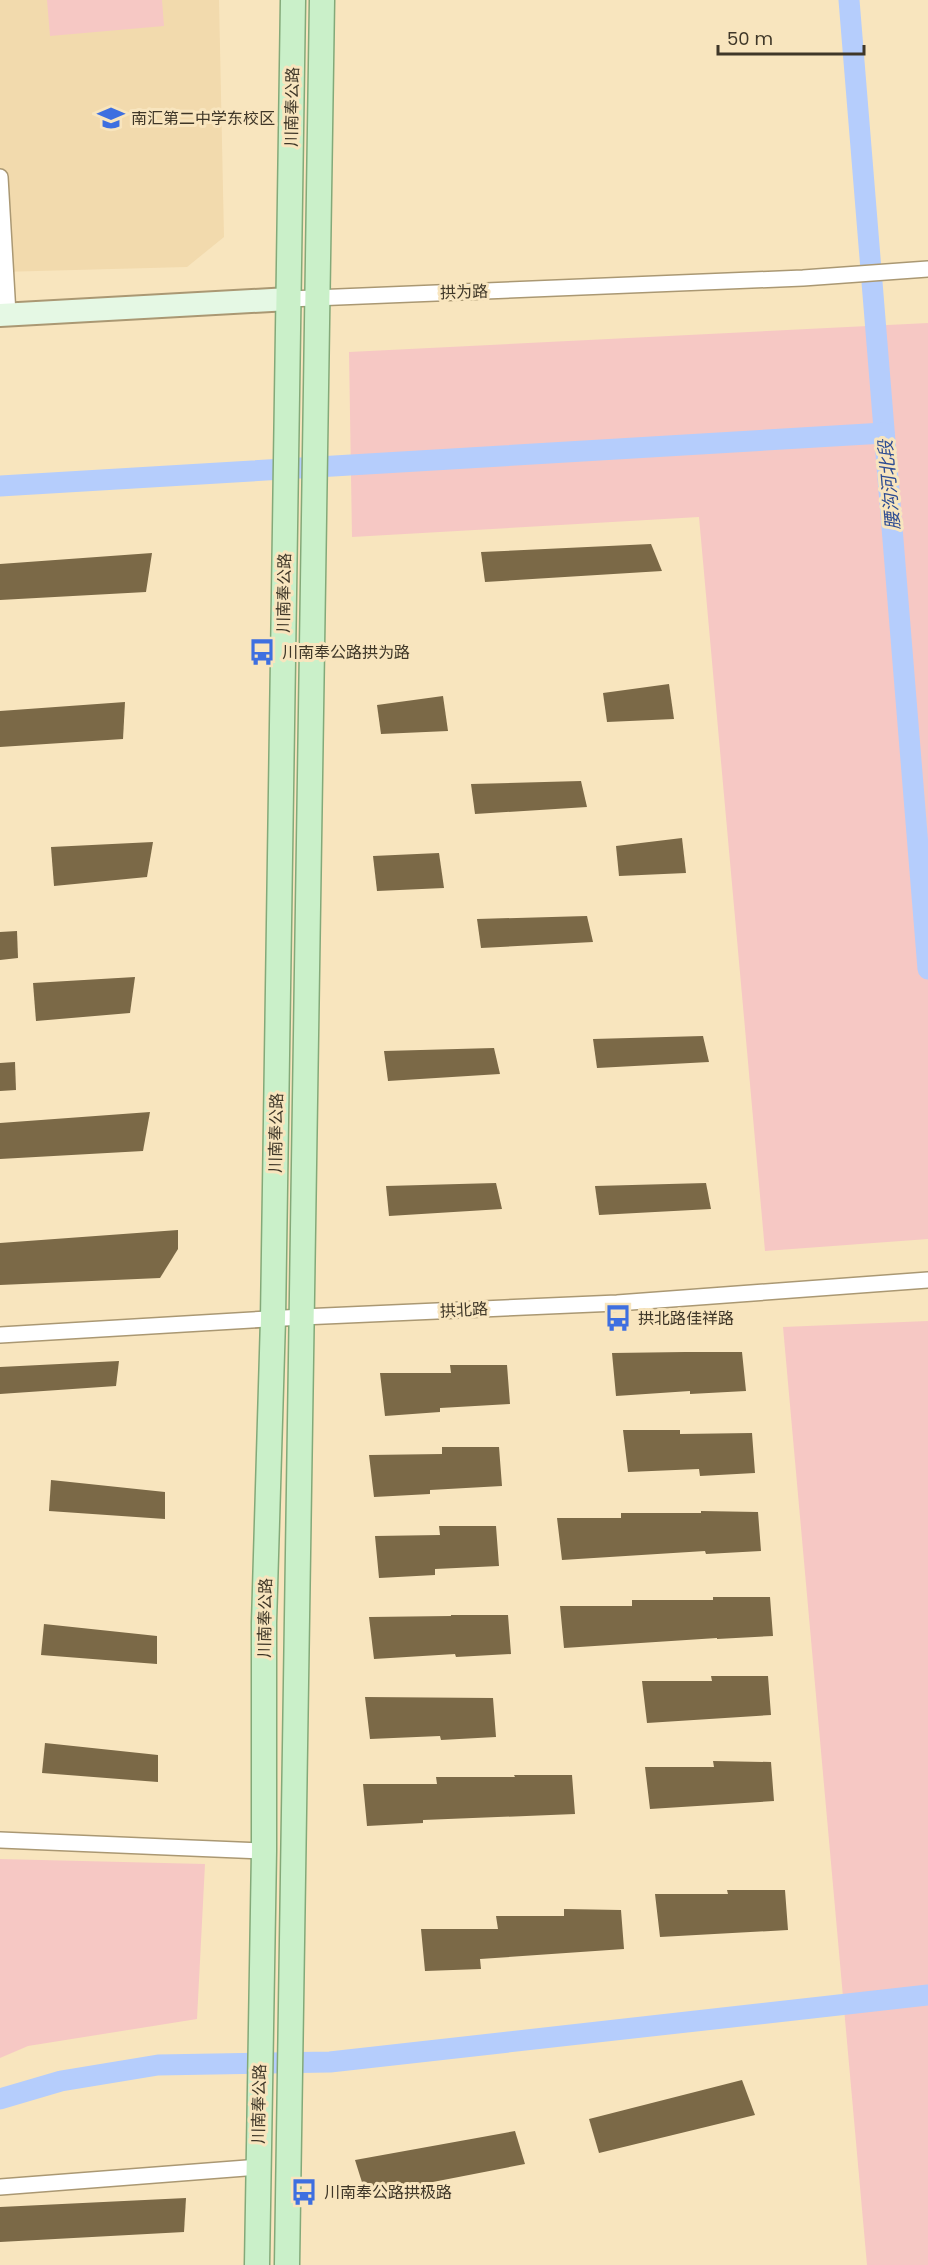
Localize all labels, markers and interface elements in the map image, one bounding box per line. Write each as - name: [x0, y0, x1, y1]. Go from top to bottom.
- scale bar: [718, 18, 864, 56]
- text: 50 m: [727, 26, 773, 51]
- street label: 川南奉公路: [280, 67, 304, 147]
- school or university icon: 南汇第二中学东校区: [96, 103, 126, 133]
- place label: 南汇第二中学东校区: [131, 107, 275, 130]
- street label: 拱为路: [440, 280, 488, 304]
- water label: 腰沟河北段: [872, 437, 905, 531]
- street label: 川南奉公路: [272, 553, 296, 633]
- bus stop icon: 川南奉公路拱为路: [247, 637, 277, 667]
- place label: 川南奉公路拱为路: [282, 641, 410, 664]
- street label: 川南奉公路: [264, 1093, 288, 1173]
- street label: 拱北路: [439, 1297, 489, 1323]
- bus stop icon: 拱北路佳祥路: [603, 1303, 633, 1333]
- place label: 拱北路佳祥路: [638, 1307, 734, 1330]
- street label: 川南奉公路: [253, 1578, 277, 1658]
- street label: 川南奉公路: [247, 2064, 271, 2144]
- bus stop icon: 川南奉公路拱极路: [289, 2177, 319, 2207]
- place label: 川南奉公路拱极路: [324, 2181, 452, 2204]

